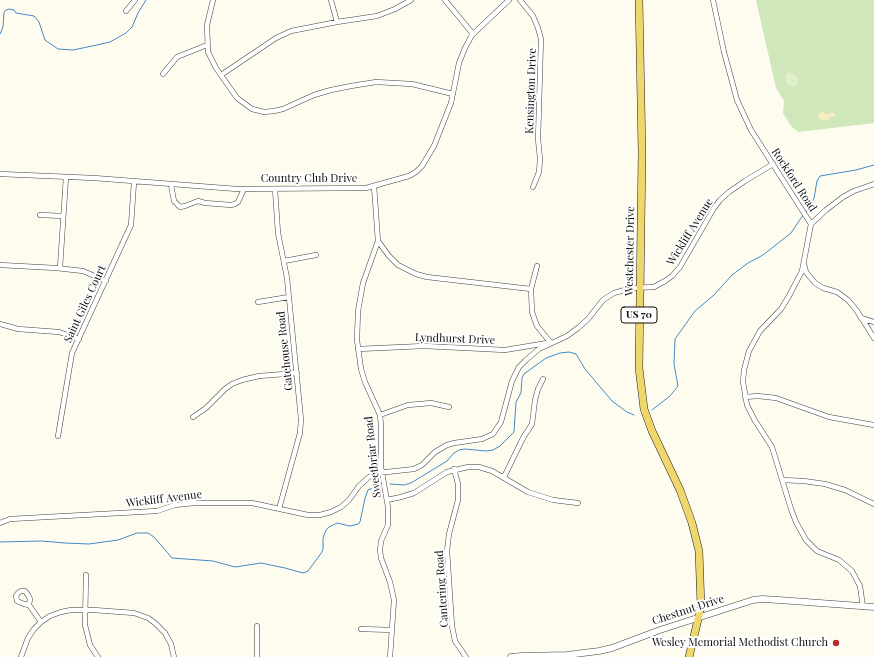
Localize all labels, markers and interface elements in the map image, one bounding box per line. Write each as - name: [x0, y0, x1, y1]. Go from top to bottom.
- street label: Kensington Drive: [523, 48, 539, 134]
- street label: Rockford Road: [769, 146, 819, 214]
- street label: Country Club Drive: [261, 172, 357, 186]
- street label: Wickliff Avenue: [664, 196, 716, 268]
- street label: Westchester Drive: [623, 206, 637, 296]
- street label: Saint Giles Court: [61, 263, 109, 345]
- road number: US 70: [621, 307, 657, 323]
- street label: Gatehouse Road: [274, 311, 296, 391]
- street label: Lyndhurst Drive: [415, 331, 495, 347]
- street label: Sweetbriar Road: [362, 416, 384, 498]
- street label: Wickliff Avenue: [125, 488, 203, 510]
- street label: Cantering Road: [433, 550, 451, 628]
- street label: Chestnut Drive: [650, 592, 726, 628]
- place label: Wesley Memorial Methodist Church: [652, 636, 828, 650]
- marker: Wesley Memorial Methodist Church: [831, 638, 841, 648]

